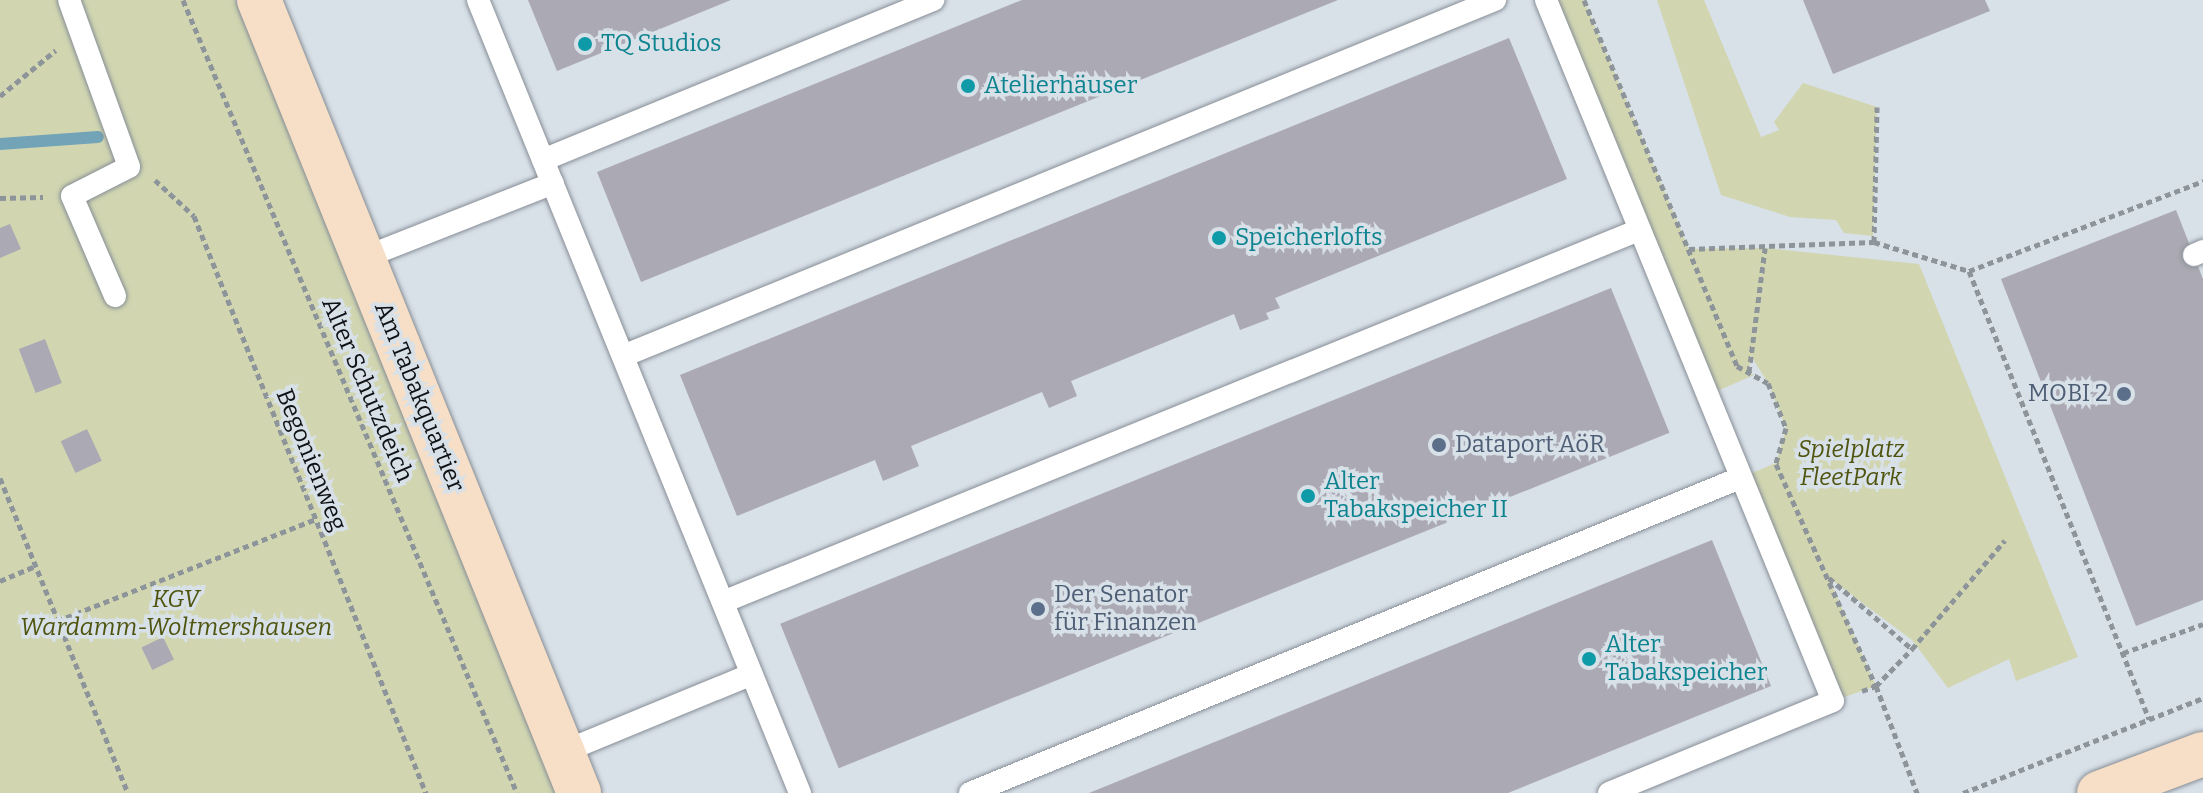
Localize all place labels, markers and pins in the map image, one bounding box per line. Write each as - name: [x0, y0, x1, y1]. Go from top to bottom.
- place label: TQ Studios: [601, 30, 722, 58]
- marker: TQ Studios: [576, 35, 594, 53]
- place label: Atelierhäuser: [984, 72, 1137, 100]
- marker: Atelierhäuser: [959, 77, 977, 95]
- place label: Speicherlofts: [1235, 224, 1383, 252]
- marker: Speicherlofts: [1210, 229, 1228, 247]
- place label: MOBI 2: [2028, 380, 2108, 408]
- marker: MOBI 2: [2115, 385, 2133, 403]
- place label: Dataport AöR: [1455, 431, 1605, 459]
- marker: Dataport AöR: [1430, 436, 1448, 454]
- place label: Alter Tabakspeicher II: [1324, 468, 1508, 524]
- marker: Alter Tabakspeicher II: [1299, 487, 1317, 505]
- place label: Der Senator für Finanzen: [1054, 581, 1196, 637]
- marker: Der Senator für Finanzen: [1029, 600, 1047, 618]
- place label: Alter Tabakspeicher: [1605, 631, 1767, 687]
- marker: Alter Tabakspeicher: [1580, 650, 1598, 668]

